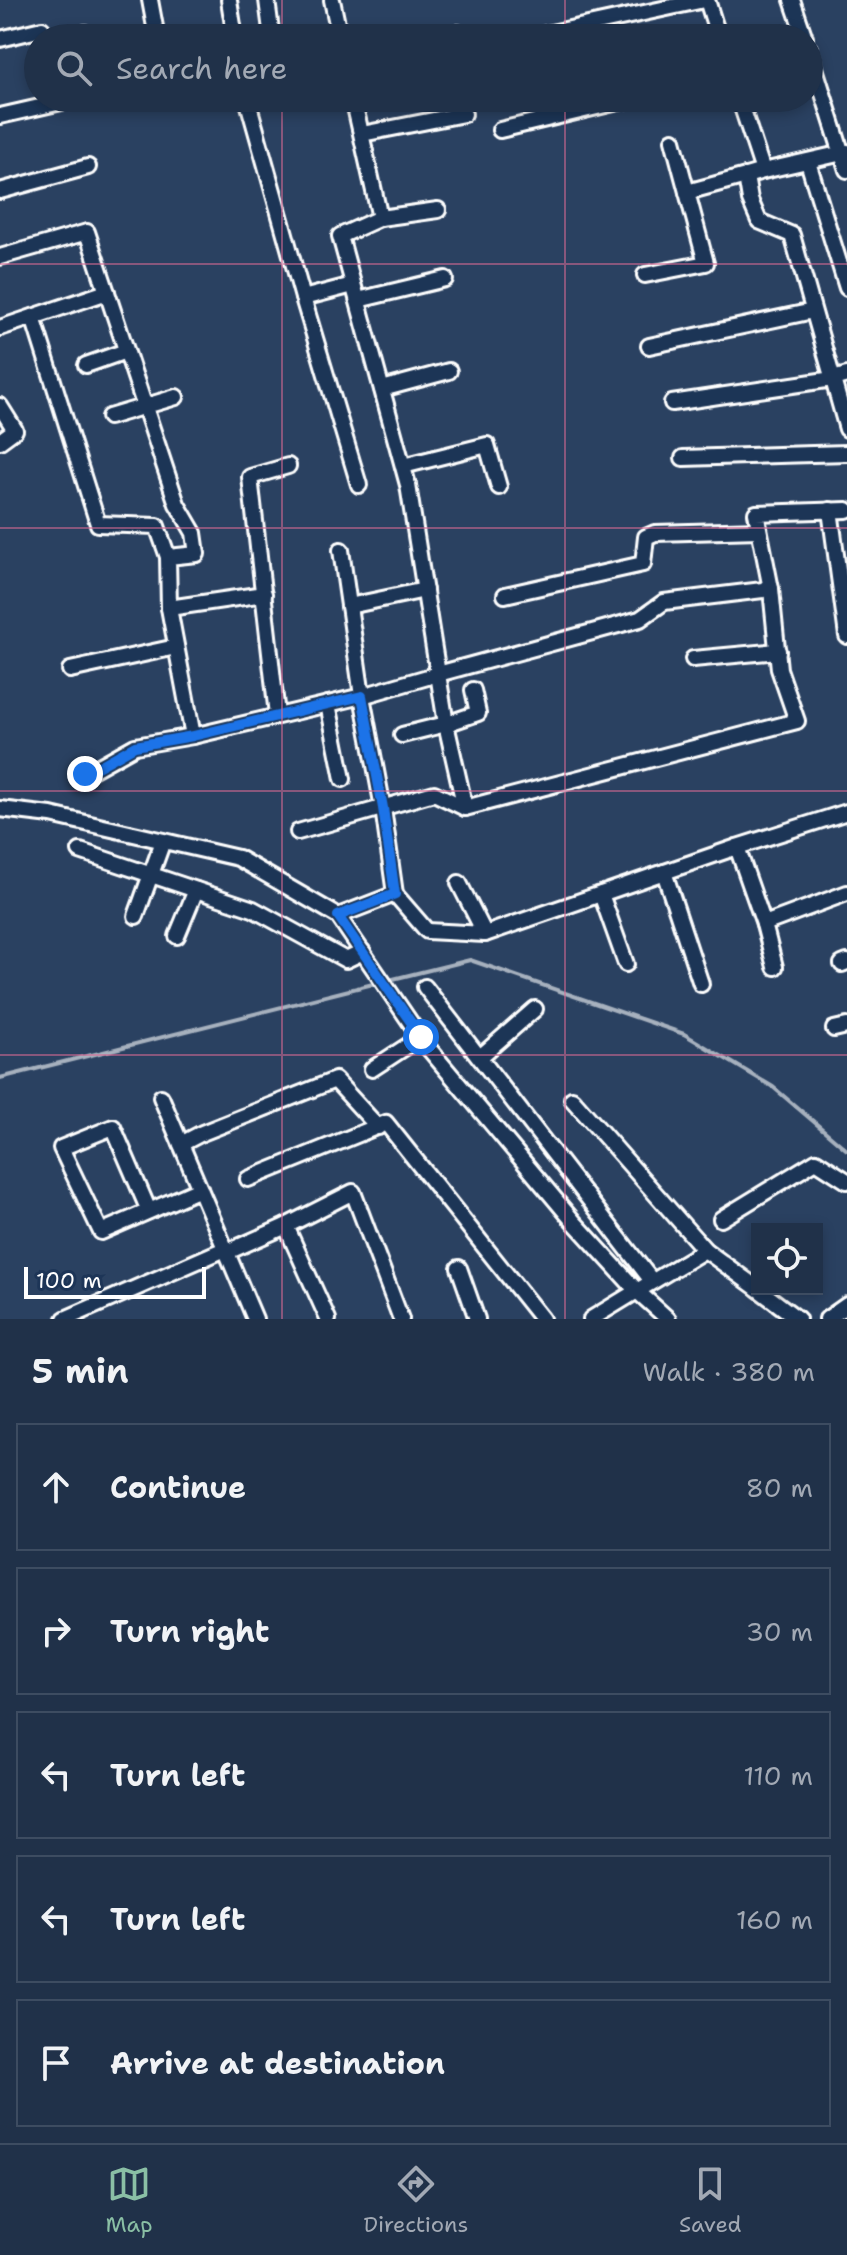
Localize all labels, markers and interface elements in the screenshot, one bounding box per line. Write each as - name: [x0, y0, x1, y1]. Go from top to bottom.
- search box: [24, 24, 823, 112]
- icon: search: [52, 46, 96, 90]
- text: Search here: [116, 48, 287, 89]
- route end: [67, 756, 103, 792]
- route start: [403, 1019, 439, 1055]
- map controls: [751, 1223, 823, 1295]
- button: locate: [751, 1223, 823, 1295]
- scale bar: [24, 1263, 206, 1299]
- text: 100 m: [36, 1266, 102, 1295]
- text: 5 min: [32, 1348, 129, 1394]
- text: Walk · 380 m: [642, 1354, 815, 1389]
- icon: ahead: [34, 1465, 78, 1509]
- text: Continue: [110, 1467, 246, 1508]
- text: 80 m: [746, 1470, 813, 1505]
- icon: right: [34, 1609, 78, 1653]
- text: Turn right: [110, 1611, 269, 1652]
- text: 30 m: [746, 1614, 813, 1649]
- icon: left: [34, 1753, 78, 1797]
- text: Turn left: [110, 1755, 245, 1796]
- text: 110 m: [743, 1758, 813, 1793]
- icon: left: [34, 1897, 78, 1941]
- text: Turn left: [110, 1899, 245, 1940]
- text: 160 m: [736, 1902, 813, 1937]
- icon: arrive: [34, 2041, 78, 2085]
- text: Arrive at destination: [110, 2043, 445, 2084]
- tab: Map: [105, 2162, 153, 2239]
- tab: Directions: [363, 2162, 468, 2239]
- tab: Saved: [679, 2162, 742, 2239]

